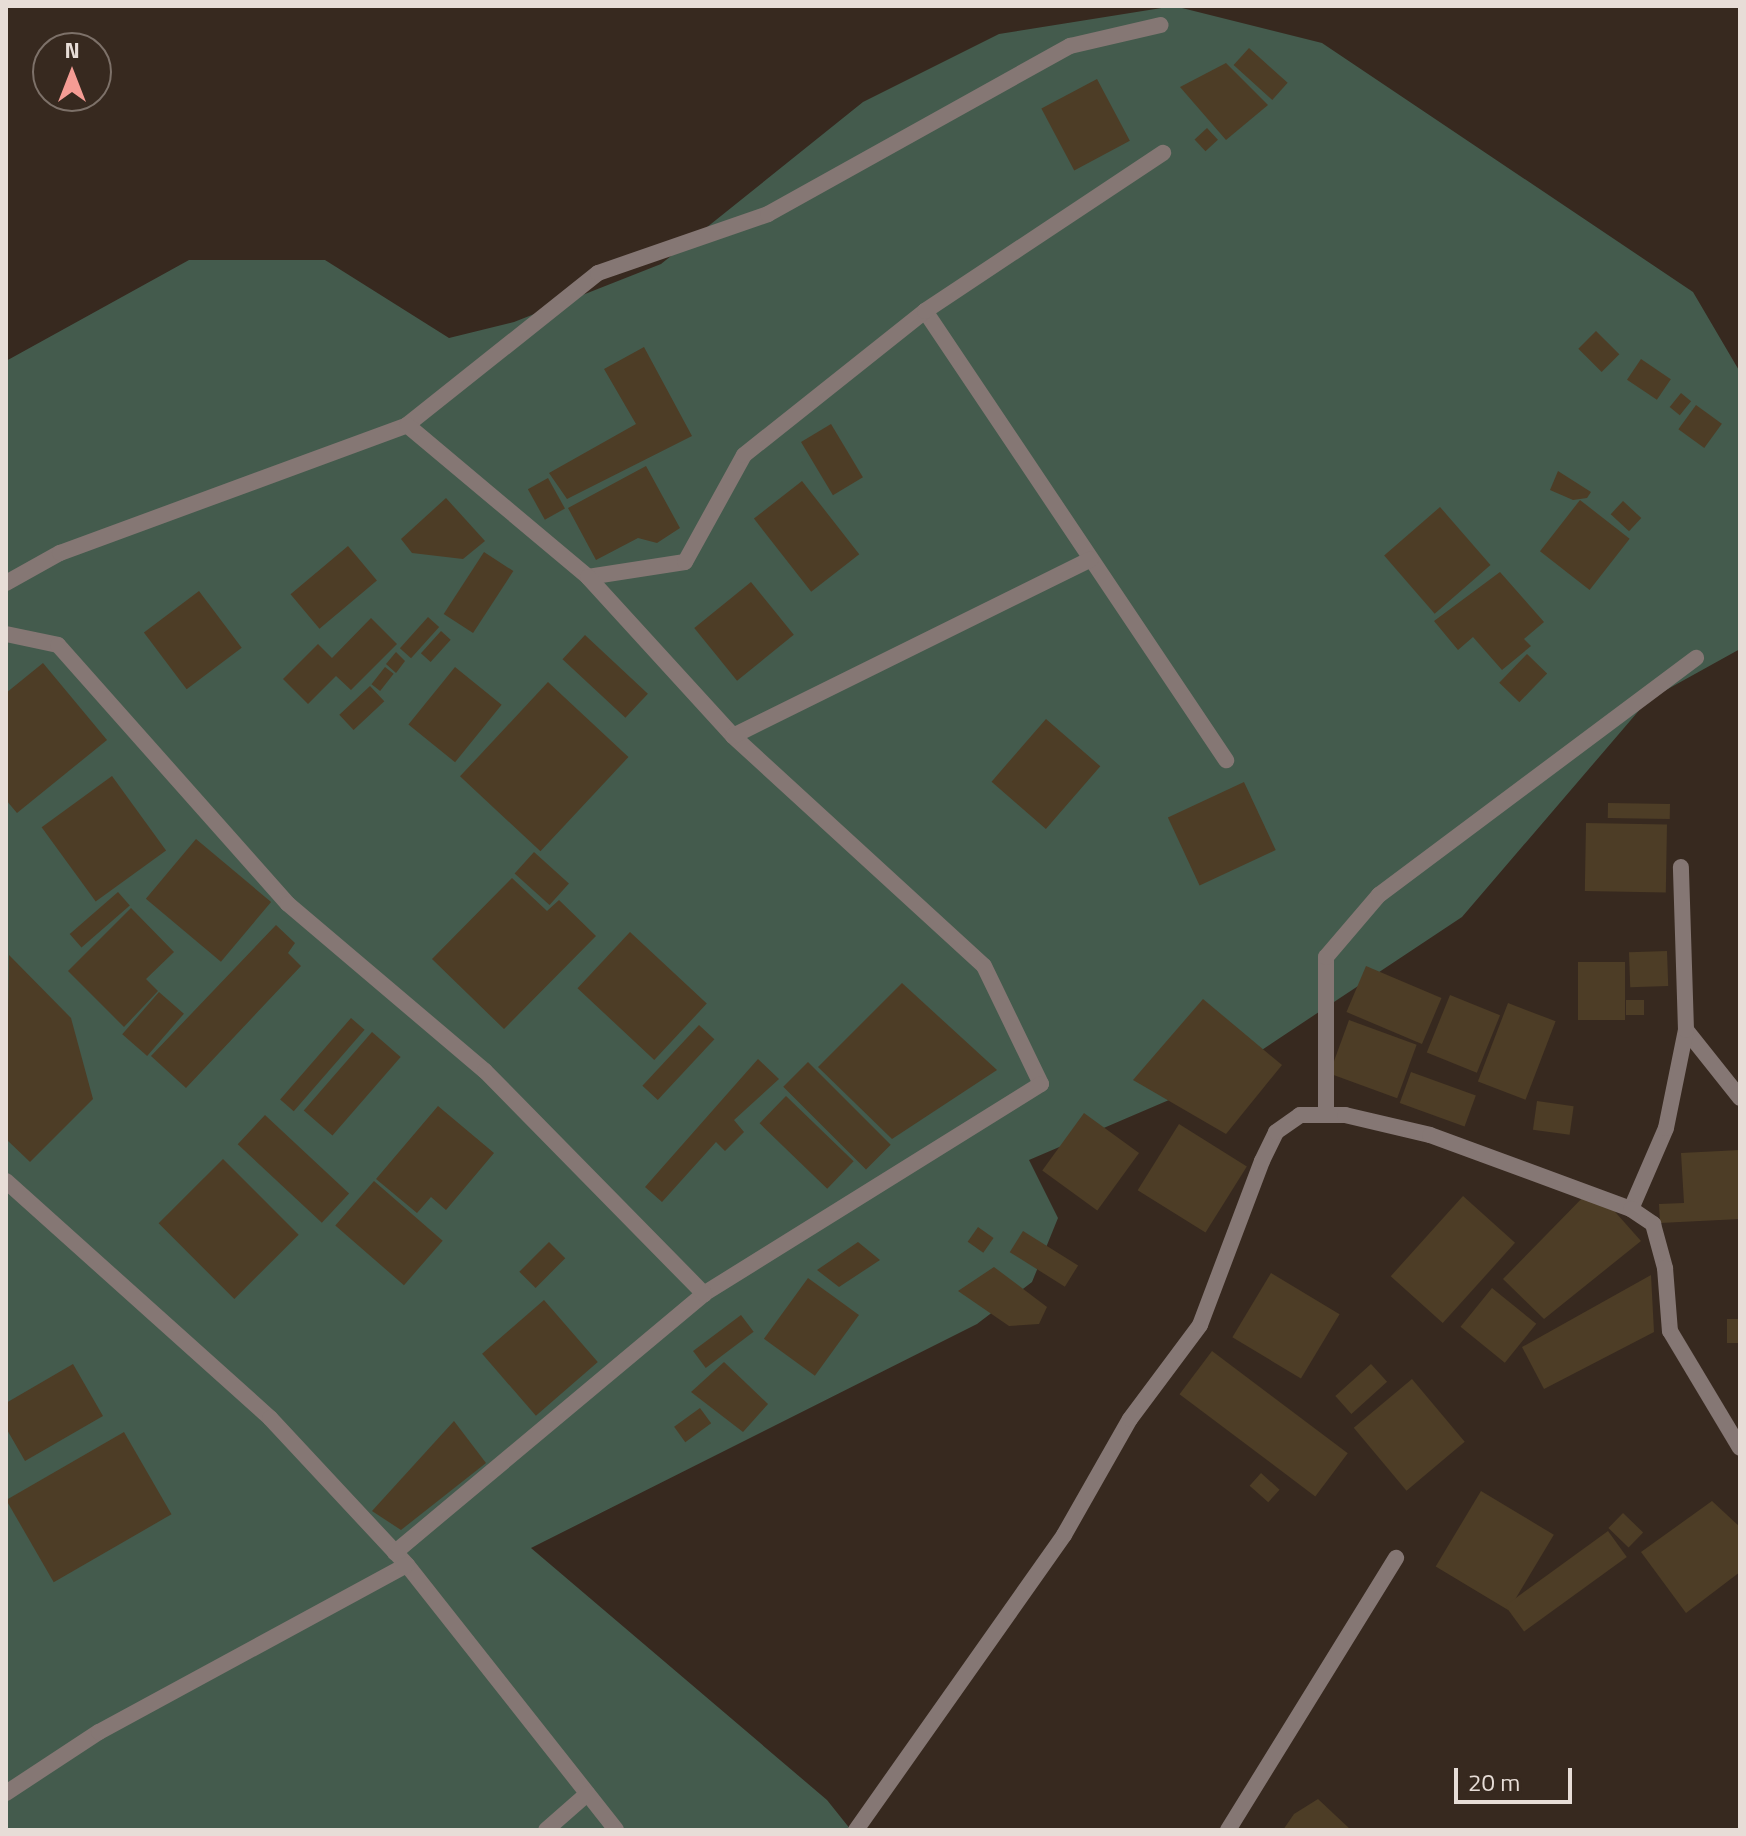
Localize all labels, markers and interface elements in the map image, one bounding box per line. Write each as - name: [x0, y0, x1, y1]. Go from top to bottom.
- north arrow: [32, 32, 112, 112]
- text: N: [64, 33, 80, 67]
- scale bar: [1458, 1752, 1576, 1802]
- text: 20 m: [1468, 1764, 1520, 1800]

